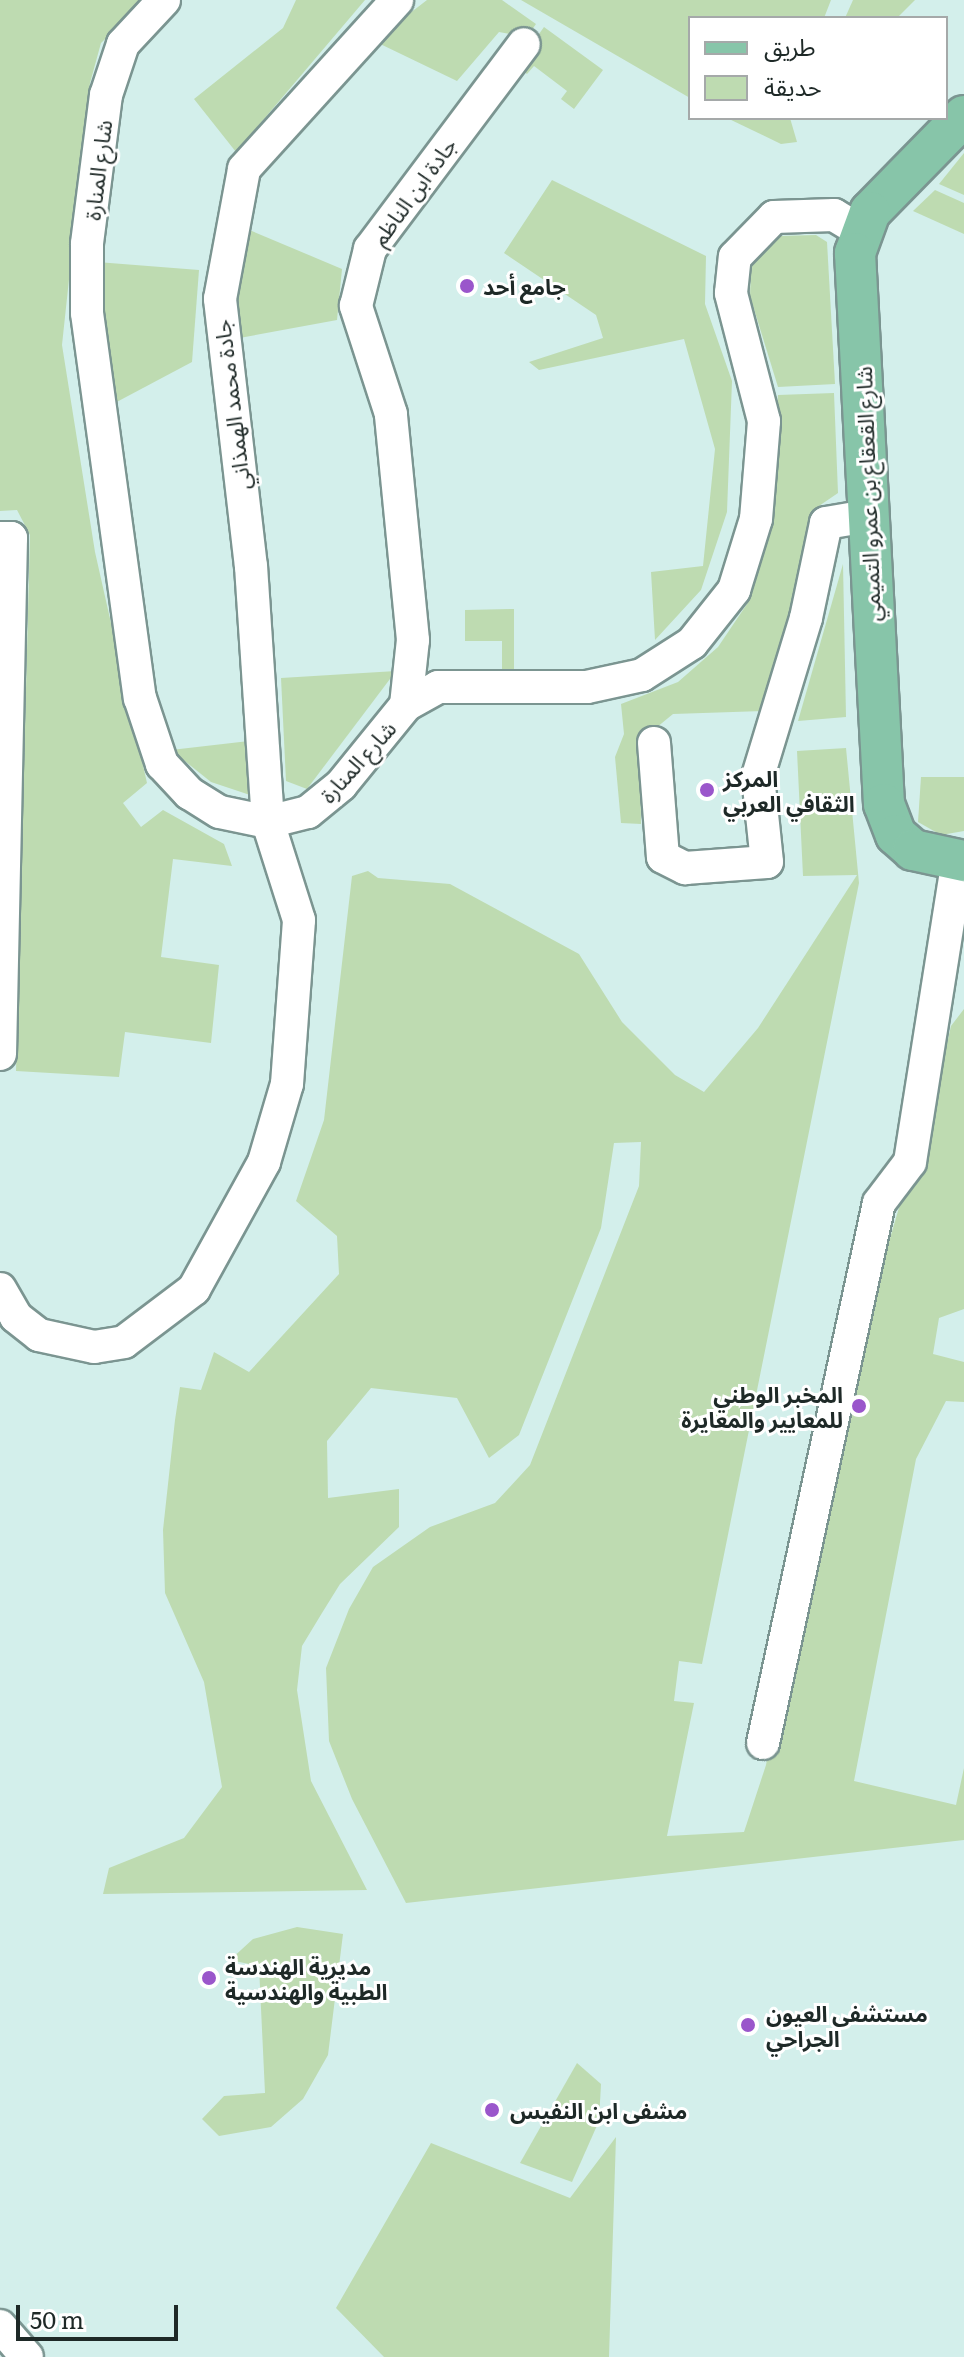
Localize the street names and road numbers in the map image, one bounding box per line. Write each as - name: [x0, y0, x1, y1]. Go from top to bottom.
- street label: شارع المنارة: [78, 118, 116, 222]
- street label: جادة ابن الناظم: [365, 132, 461, 250]
- street label: جادة محمد الهمذاني: [207, 318, 255, 492]
- street label: شارع القعقاع بن عمرو التميمي: [849, 366, 885, 622]
- street label: شارع المنارة: [313, 715, 401, 807]

